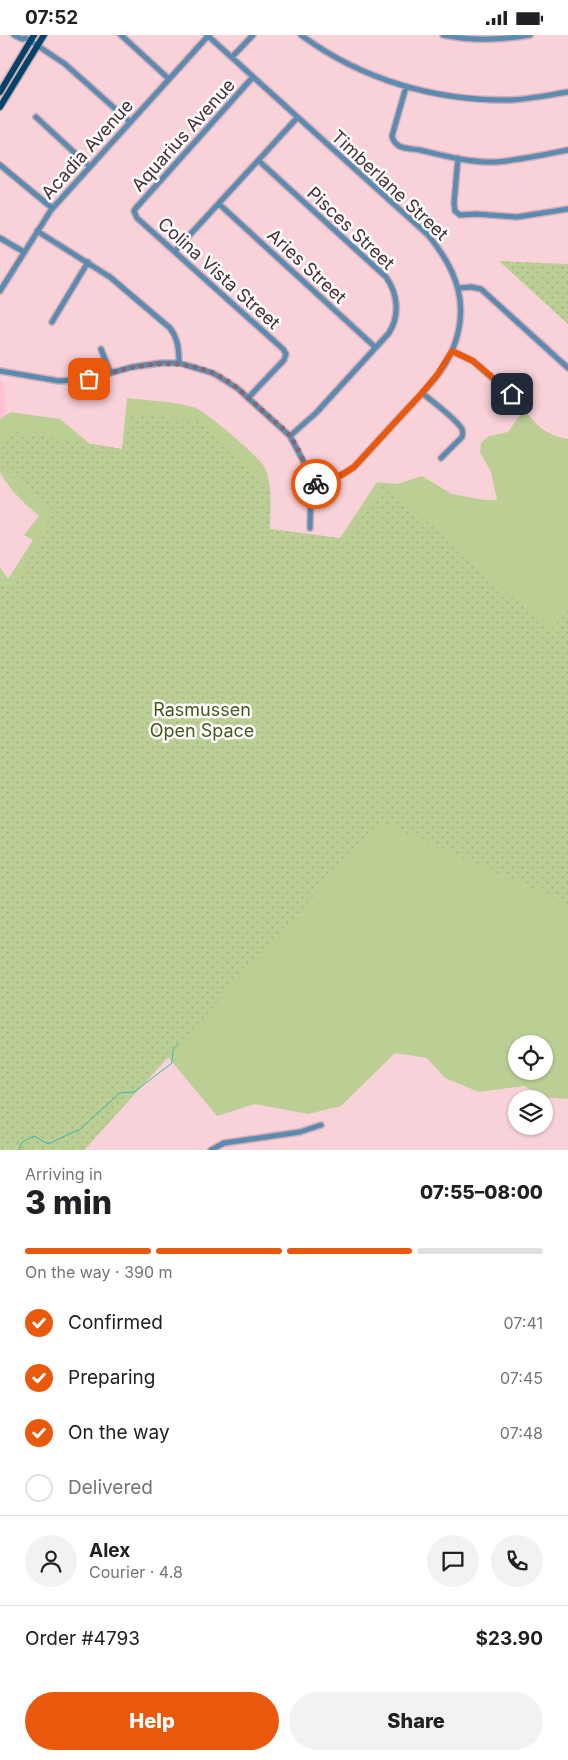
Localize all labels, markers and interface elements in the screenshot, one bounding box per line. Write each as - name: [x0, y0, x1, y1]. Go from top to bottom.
- text: 07:52: [25, 6, 78, 29]
- street label: Aquarius Avenue: [127, 74, 239, 196]
- street label: Acadia Avenue: [37, 95, 137, 203]
- street label: Timberlane Street: [327, 126, 453, 245]
- street label: Pisces Street: [303, 182, 399, 274]
- street label: Colina Vista Street: [154, 213, 284, 333]
- street label: Aries Street: [263, 224, 351, 308]
- pin: [68, 358, 110, 400]
- icon: bag: [75, 365, 103, 393]
- pin: [491, 373, 533, 415]
- icon: home: [498, 380, 526, 408]
- courier: [291, 459, 341, 509]
- icon: bike: [302, 470, 330, 498]
- park label: Rasmussen Open Space: [150, 699, 254, 741]
- map controls: [508, 1035, 553, 1135]
- button: locate: [508, 1035, 553, 1080]
- button: layers: [508, 1090, 553, 1135]
- text: Arriving in: [25, 1164, 102, 1184]
- text: 07:55–08:00: [420, 1181, 543, 1204]
- text: 3 min: [25, 1183, 112, 1222]
- text: On the way · 390 m: [25, 1262, 173, 1282]
- icon: check: [25, 1309, 53, 1337]
- text: Confirmed: [68, 1311, 163, 1334]
- text: 07:41: [504, 1313, 543, 1333]
- icon: check: [25, 1364, 53, 1392]
- text: Preparing: [68, 1366, 155, 1389]
- text: 07:45: [500, 1368, 543, 1388]
- icon: check: [25, 1419, 53, 1447]
- text: On the way: [68, 1421, 170, 1444]
- text: 07:48: [500, 1423, 543, 1443]
- text: Delivered: [68, 1476, 153, 1499]
- button: person: [25, 1535, 77, 1587]
- button: chat: [427, 1535, 479, 1587]
- button: phone: [491, 1535, 543, 1587]
- text: Alex: [89, 1539, 130, 1562]
- text: Courier · 4.8: [89, 1562, 183, 1582]
- text: Order #4793: [25, 1627, 140, 1650]
- text: $23.90: [475, 1627, 543, 1650]
- button: Help: [25, 1692, 279, 1750]
- button: Share: [289, 1692, 543, 1750]

